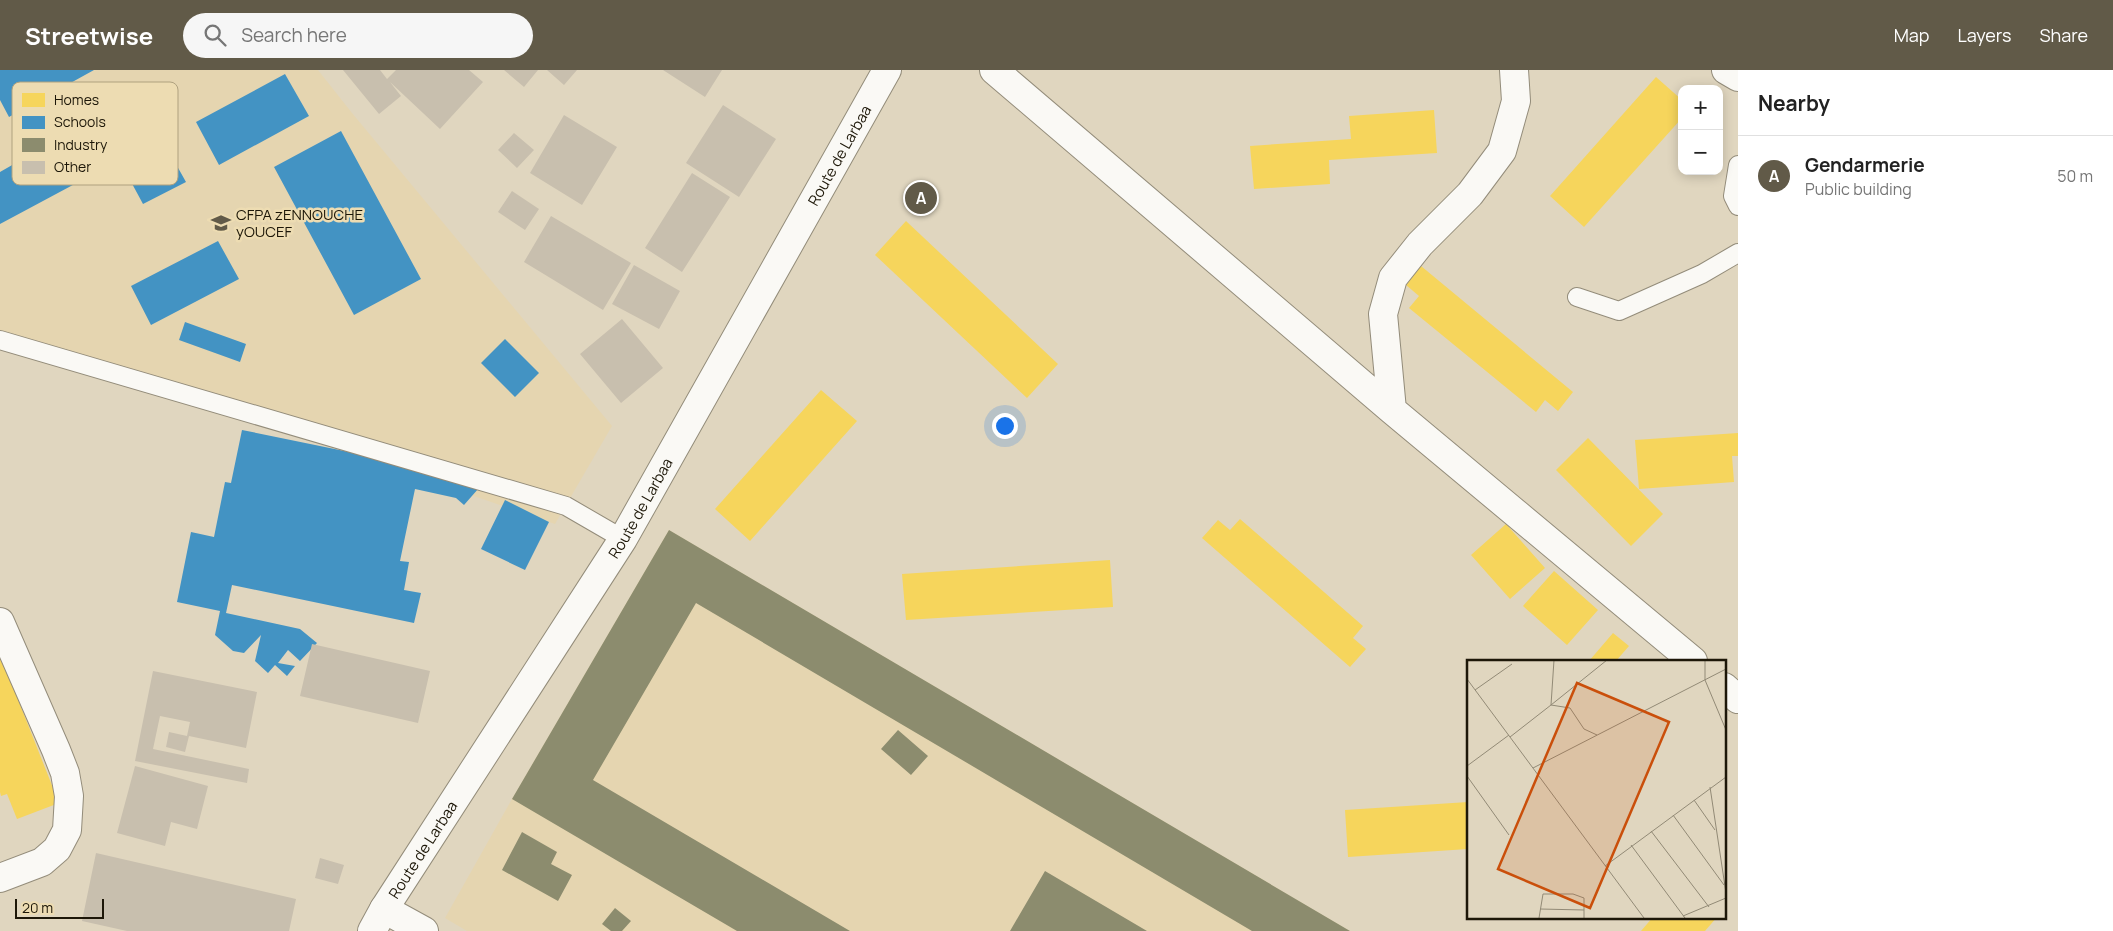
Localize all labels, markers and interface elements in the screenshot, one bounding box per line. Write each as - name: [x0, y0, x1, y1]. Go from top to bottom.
- search box: [183, 13, 533, 58]
- text: Streetwise: [25, 19, 153, 52]
- icon: search: [201, 21, 229, 49]
- text: Search here: [241, 22, 347, 48]
- text: Map: [1894, 23, 1929, 47]
- text: Layers: [1957, 23, 2011, 47]
- text: Share: [2039, 23, 2088, 47]
- legend: [12, 82, 178, 185]
- map controls: [1678, 85, 1723, 175]
- button: +: [1678, 85, 1723, 130]
- text: Nearby: [1758, 89, 1830, 117]
- text: Homes: [54, 90, 99, 109]
- street label: Route de Larbaa: [802, 101, 876, 209]
- text: Schools: [54, 112, 106, 131]
- button: −: [1678, 130, 1723, 175]
- text: Industry: [54, 135, 108, 154]
- text: Gendarmerie: [1805, 152, 1925, 178]
- text: Other: [54, 157, 91, 176]
- text: A: [1769, 165, 1779, 187]
- text: 50 m: [2057, 165, 2093, 187]
- text: Public building: [1805, 178, 1912, 200]
- pin: A: [905, 179, 937, 217]
- place label: CFPA zENNOUCHE yOUCEF: [236, 204, 363, 242]
- school or university icon: CFPA zENNOUCHE yOUCEF: [210, 212, 232, 234]
- your location: [992, 413, 1018, 439]
- street label: Route de Larbaa: [603, 454, 677, 562]
- inset map: [1467, 660, 1726, 918]
- street label: Route de Larbaa: [383, 796, 462, 902]
- scale bar: [15, 896, 104, 919]
- text: 20 m: [22, 898, 53, 917]

